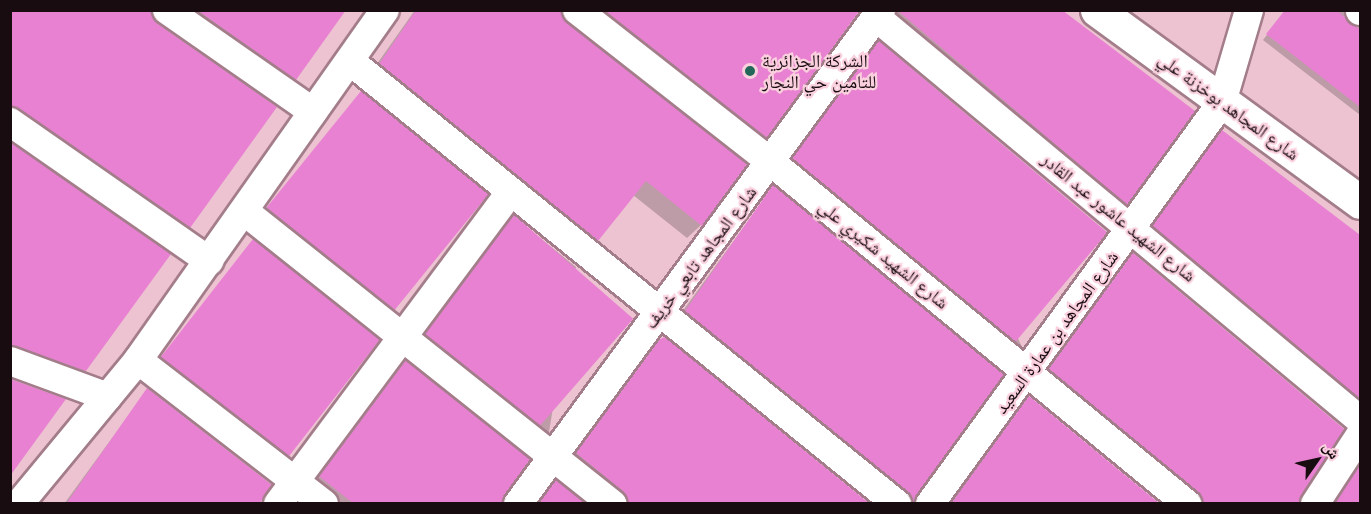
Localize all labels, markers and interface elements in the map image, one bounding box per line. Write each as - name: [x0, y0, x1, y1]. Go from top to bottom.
- street label: شارع المجاهد بوخزنة علي: [1154, 48, 1304, 164]
- place label: الشركة الجزائرية للتامين حي النجار: [762, 50, 876, 92]
- marker: الشركة الجزائرية للتامين حي النجار: [743, 64, 757, 78]
- street label: شارع الشهيد عاشور عبد القادر: [1037, 148, 1201, 286]
- street label: شارع المجاهد تابعي خريف: [639, 181, 761, 333]
- street label: شارع الشهيد شكيري علي: [815, 195, 953, 313]
- street label: شارع المجاهد بن عمارة السعيد: [990, 246, 1122, 418]
- north arrow: [1287, 430, 1347, 490]
- text: ش: [1320, 437, 1345, 462]

